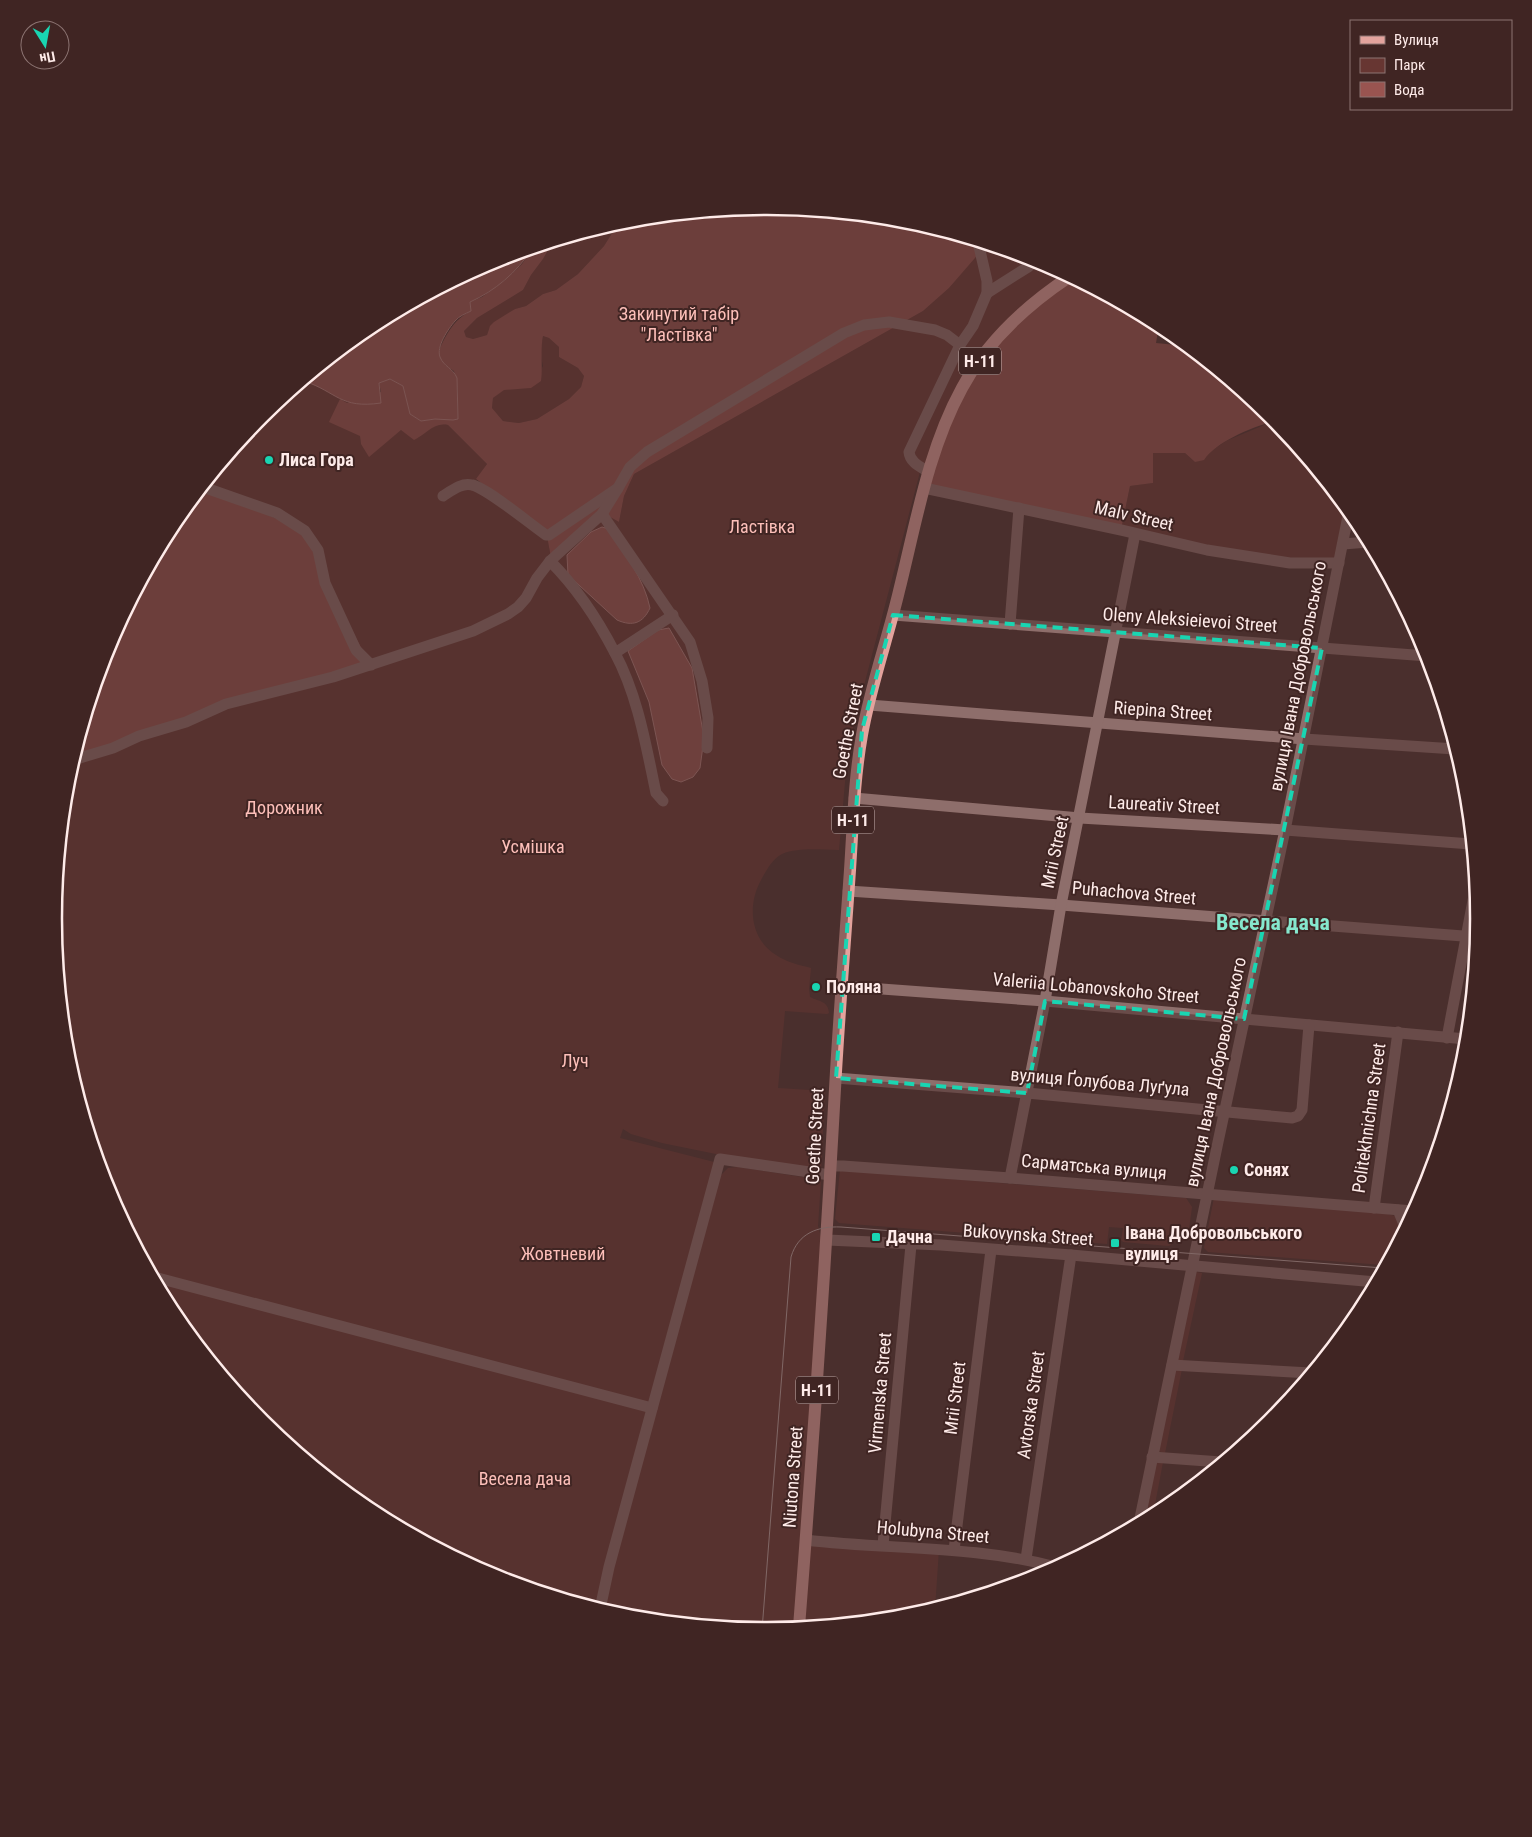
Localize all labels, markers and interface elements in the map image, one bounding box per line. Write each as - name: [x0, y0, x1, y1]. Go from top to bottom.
- north arrow: [20, 20, 70, 70]
- legend: [1350, 20, 1512, 110]
- text: Вулиця: [1394, 31, 1439, 49]
- text: Пн: [38, 48, 57, 67]
- text: Парк: [1394, 56, 1425, 74]
- text: Вода: [1394, 81, 1424, 99]
- park label: Закинутий табір "Ластівка": [619, 303, 739, 345]
- road number: Н-11: [959, 348, 1001, 374]
- place label: Лиса Гора: [279, 449, 354, 470]
- marker: Лиса Гора: [263, 454, 275, 466]
- street label: Malv Street: [1093, 496, 1176, 535]
- park label: Ластівка: [729, 516, 795, 537]
- street label: вулиця Івана Добровольського: [1265, 559, 1330, 793]
- street label: Oleny Aleksieievoi Street: [1102, 603, 1278, 636]
- street label: Goethe Street: [828, 681, 867, 780]
- street label: Riepina Street: [1113, 697, 1213, 724]
- street label: Laureativ Street: [1108, 791, 1220, 818]
- park label: Дорожник: [245, 797, 323, 818]
- road number: Н-11: [832, 806, 874, 834]
- street label: Mrii Street: [1037, 814, 1072, 890]
- park label: Усмішка: [501, 836, 565, 857]
- street label: Puhachova Street: [1071, 877, 1197, 908]
- district label: Весела дача: [1216, 910, 1330, 935]
- street label: вулиця Івана Добровольського: [1181, 955, 1250, 1189]
- street label: Valeriia Lobanovskoho Street: [992, 968, 1200, 1007]
- place label: Поляна: [826, 976, 881, 997]
- marker: Поляна: [810, 981, 822, 993]
- street label: Politekhnichna Street: [1348, 1042, 1389, 1194]
- park label: Луч: [561, 1050, 589, 1071]
- street label: вулиця Ґолубова Луґула: [1010, 1063, 1190, 1100]
- street label: Goethe Street: [801, 1087, 828, 1185]
- street label: Сарматська вулиця: [1021, 1150, 1168, 1183]
- place label: Сонях: [1244, 1159, 1289, 1180]
- marker: Сонях: [1228, 1164, 1240, 1176]
- street label: Bukovynska Street: [962, 1219, 1094, 1250]
- place label: Івана Добровольського вулиця: [1125, 1222, 1302, 1264]
- place label: Дачна: [886, 1226, 933, 1247]
- marker: Дачна: [870, 1231, 882, 1243]
- marker: Івана Добровольського вулиця: [1109, 1237, 1121, 1249]
- park label: Жовтневий: [521, 1243, 605, 1264]
- street label: Virmenska Street: [864, 1331, 895, 1454]
- street label: Avtorska Street: [1013, 1350, 1048, 1460]
- street label: Mrii Street: [940, 1360, 969, 1436]
- road number: Н-11: [796, 1376, 838, 1404]
- street label: Niutona Street: [778, 1425, 807, 1528]
- park label: Весела дача: [479, 1468, 571, 1489]
- street label: Holubyna Street: [876, 1516, 990, 1547]

